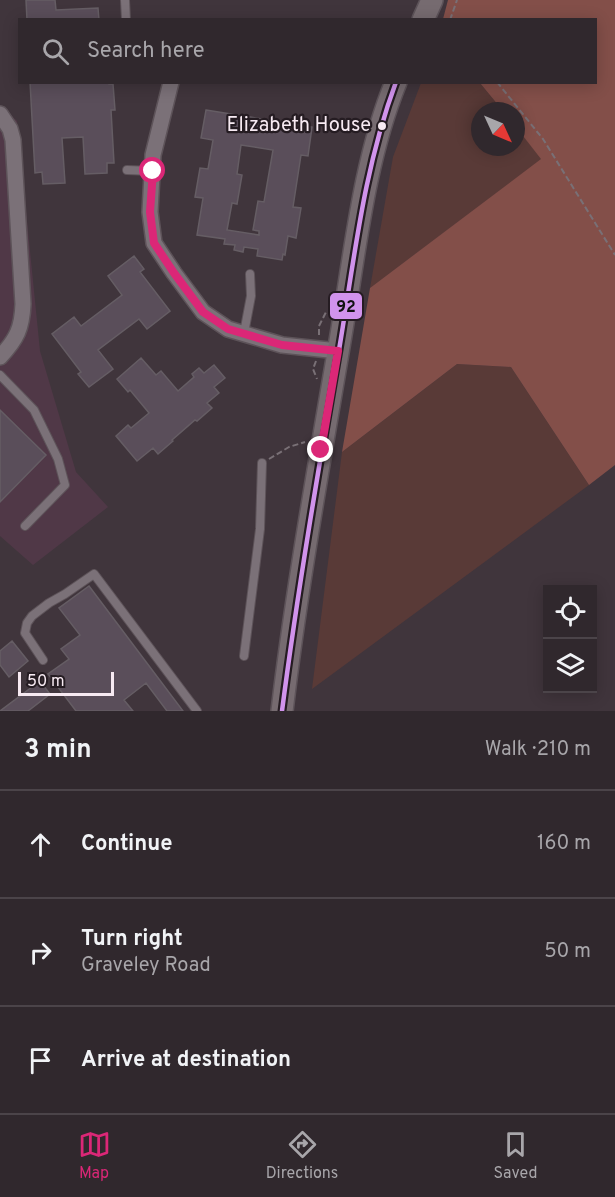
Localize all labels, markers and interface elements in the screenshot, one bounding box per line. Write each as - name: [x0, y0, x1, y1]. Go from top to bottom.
- search box: [18, 18, 597, 84]
- icon: search: [39, 35, 72, 68]
- text: Search here: [87, 38, 205, 65]
- north arrow: [471, 102, 525, 156]
- place label: Elizabeth House: [226, 113, 371, 139]
- marker: Elizabeth House: [376, 120, 388, 132]
- route start: [139, 157, 165, 183]
- line badge: 92: [329, 292, 363, 320]
- text: 92: [336, 298, 356, 318]
- route end: [307, 436, 333, 462]
- map controls: [543, 585, 597, 693]
- button: locate: [543, 585, 597, 639]
- button: layers: [543, 639, 597, 693]
- scale bar: [18, 669, 114, 696]
- text: 50 m: [27, 672, 65, 692]
- text: 3 min: [24, 734, 92, 767]
- text: Walk · 210 m: [485, 737, 591, 763]
- icon: ahead: [24, 828, 57, 861]
- text: Continue: [81, 831, 172, 858]
- text: 160 m: [537, 831, 591, 857]
- text: Turn right: [81, 926, 183, 953]
- icon: right: [24, 936, 57, 969]
- text: 50 m: [544, 939, 591, 965]
- text: Graveley Road: [81, 953, 211, 979]
- icon: arrive: [24, 1044, 57, 1077]
- text: Arrive at destination: [81, 1047, 291, 1074]
- tab: Map: [78, 1128, 111, 1184]
- tab: Directions: [266, 1128, 338, 1184]
- tab: Saved: [493, 1128, 537, 1184]

